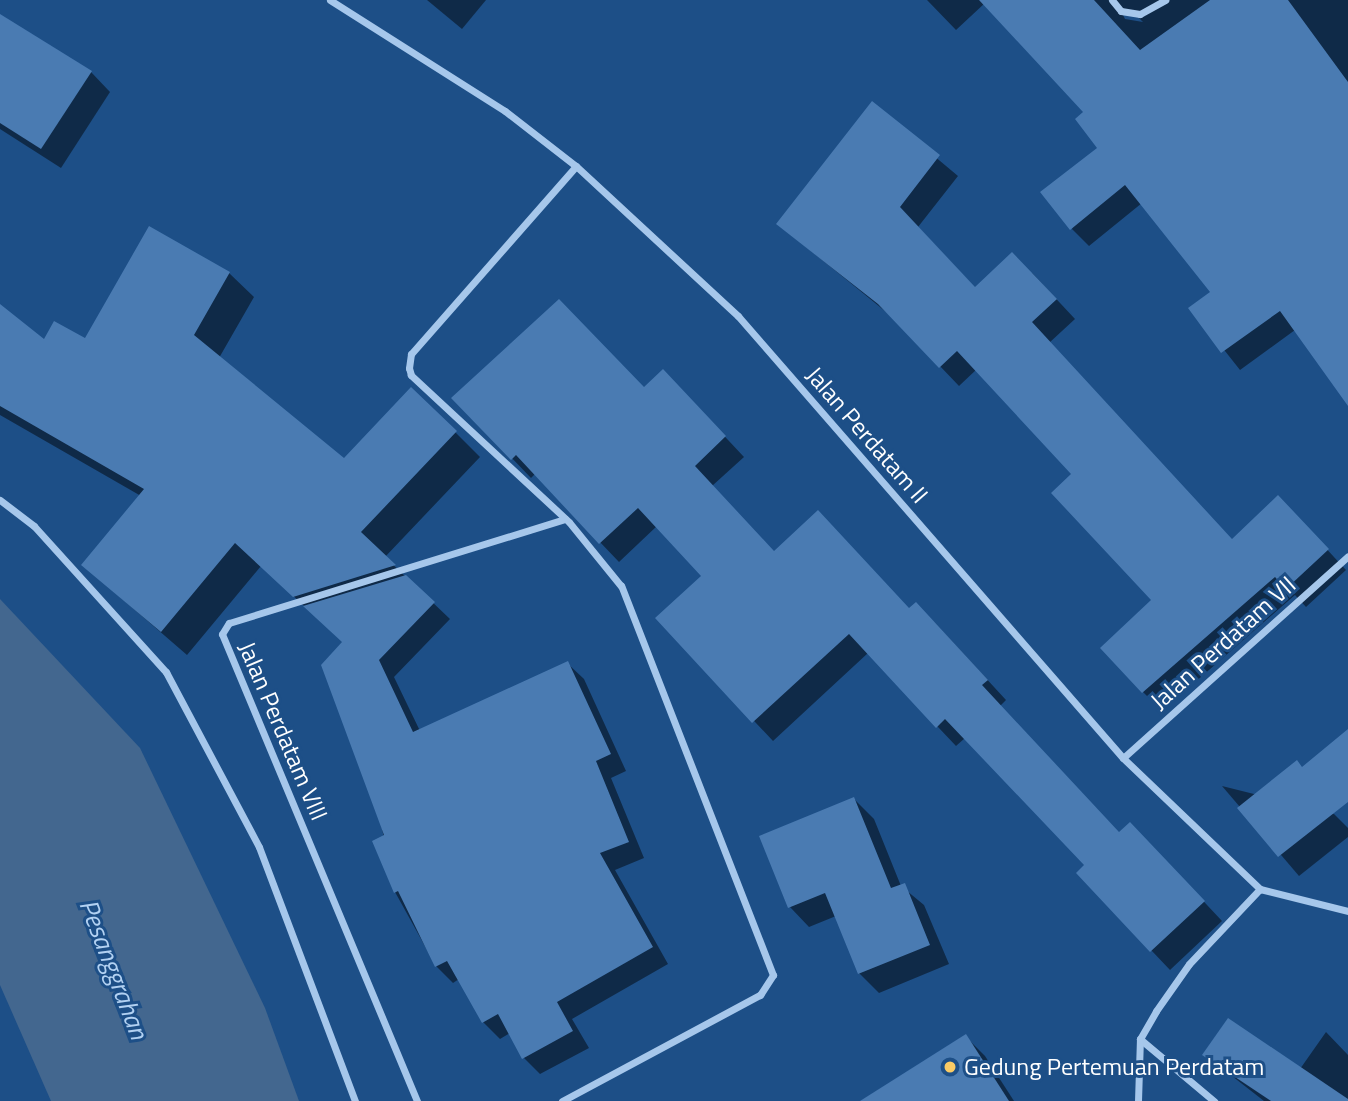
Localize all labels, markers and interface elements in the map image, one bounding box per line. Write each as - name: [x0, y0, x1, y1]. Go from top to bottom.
- street label: Jalan Perdatam II: [800, 361, 934, 509]
- street label: Jalan Perdatam VII: [1145, 570, 1301, 716]
- street label: Jalan Perdatam VIII: [232, 637, 334, 825]
- water label: Pesanggrahan: [73, 895, 155, 1043]
- place label: Gedung Pertemuan Perdatam: [964, 1053, 1264, 1081]
- marker: Gedung Pertemuan Perdatam: [942, 1059, 958, 1075]

